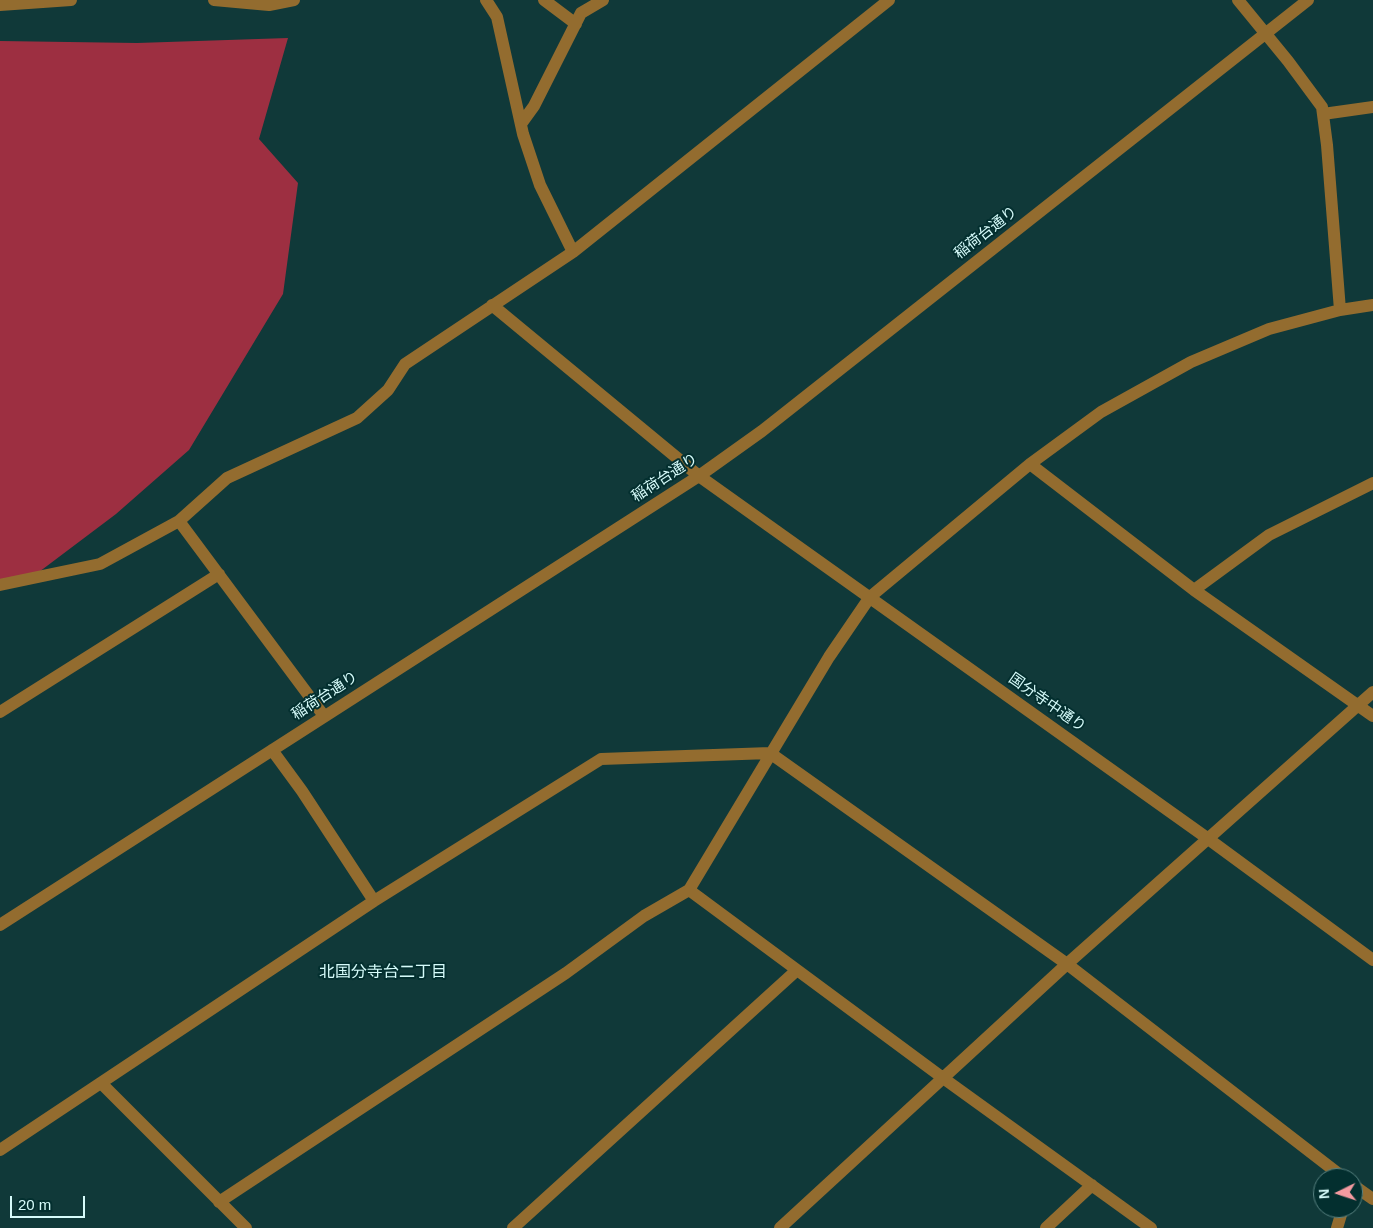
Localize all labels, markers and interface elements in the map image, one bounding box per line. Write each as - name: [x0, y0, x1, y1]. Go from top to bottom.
- street label: 稲荷台通り: [951, 203, 1021, 263]
- street label: 稲荷台通り: [629, 450, 701, 506]
- street label: 稲荷台通り: [289, 668, 361, 724]
- street label: 国分寺中通り: [1005, 670, 1089, 736]
- district label: 北国分寺台二丁目: [319, 963, 447, 983]
- north arrow: [1313, 1168, 1363, 1218]
- scale bar: [12, 1186, 88, 1218]
- text: N: [1316, 1188, 1332, 1200]
- text: 20 m: [18, 1196, 51, 1213]

